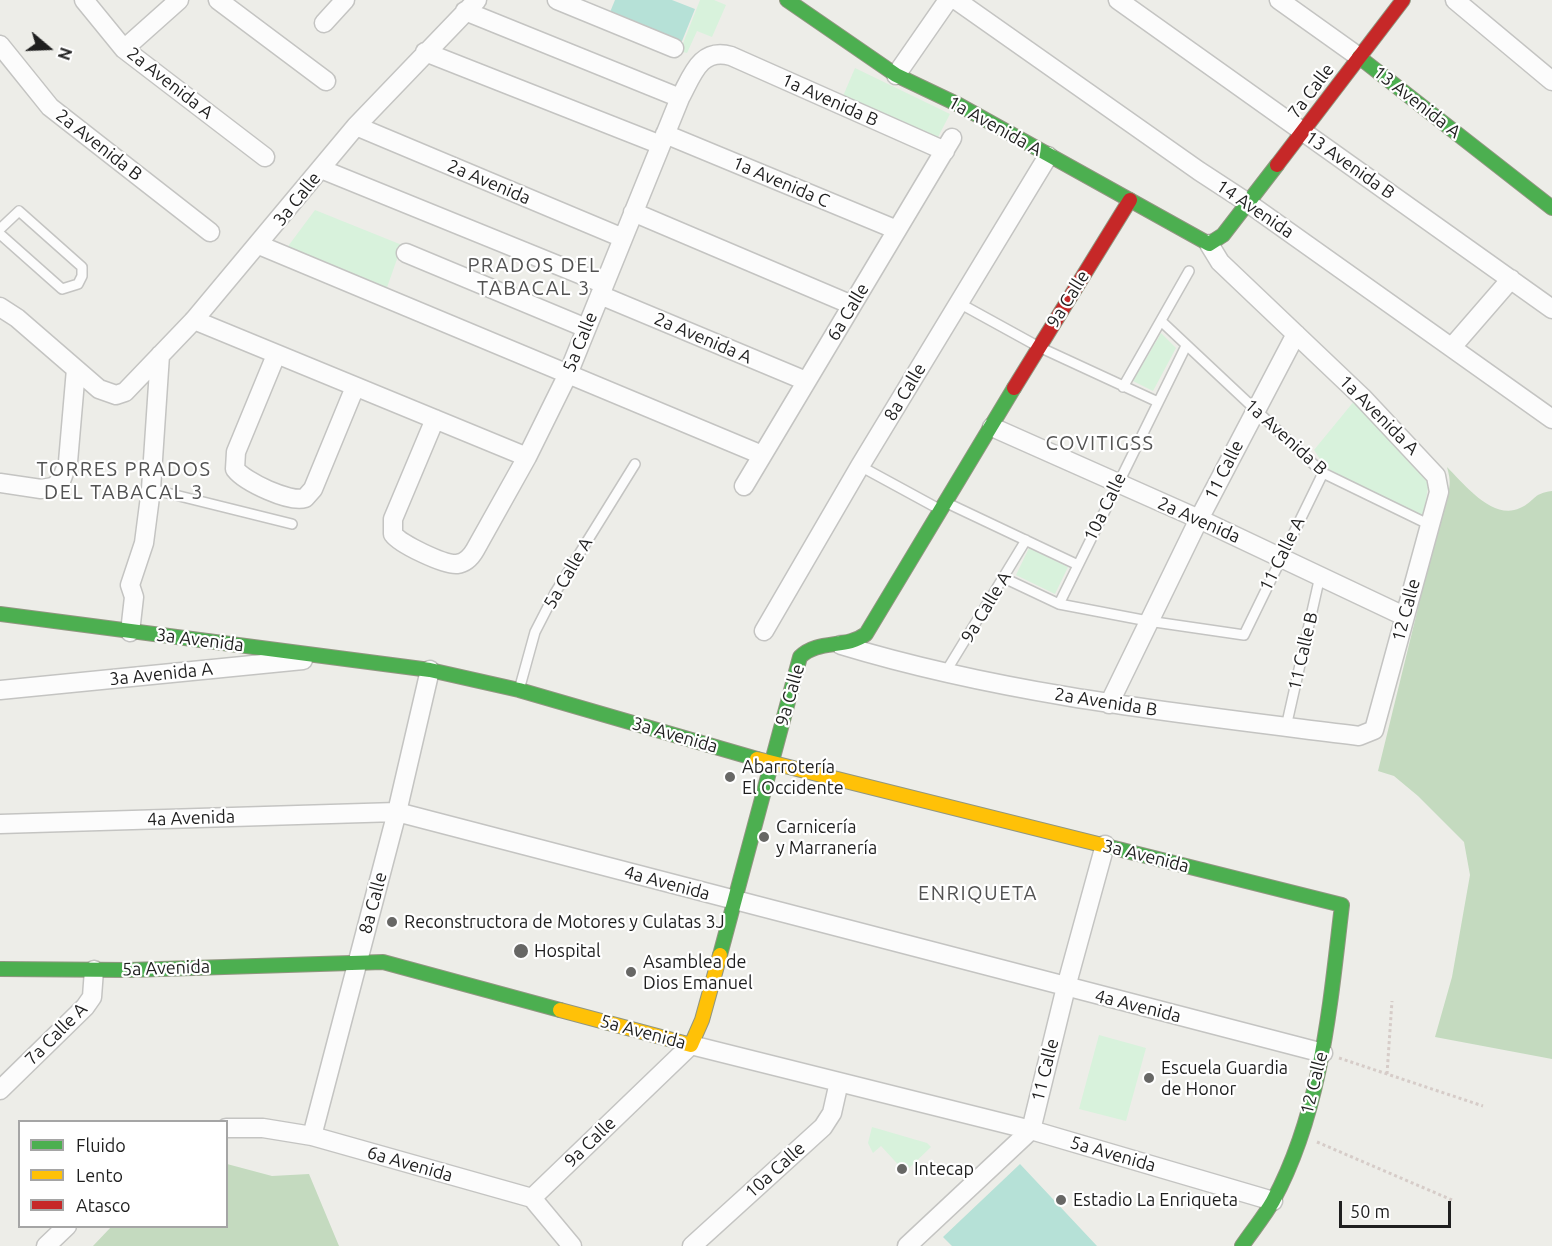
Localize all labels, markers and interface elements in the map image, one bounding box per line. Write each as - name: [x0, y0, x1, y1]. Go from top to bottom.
- north arrow: [18, 18, 78, 78]
- street label: 2a Avenida A: [122, 42, 218, 124]
- text: N: [55, 45, 75, 62]
- street label: 7a Calle: [1283, 59, 1339, 123]
- street label: 13 Avenida A: [1369, 61, 1465, 143]
- street label: 1a Avenida B: [778, 69, 882, 131]
- street label: 1a Avenida A: [944, 91, 1046, 161]
- street label: 2a Avenida B: [52, 105, 146, 185]
- street label: 13 Avenida B: [1301, 126, 1399, 204]
- street label: 1a Avenida C: [729, 152, 833, 212]
- street label: 2a Avenida: [444, 155, 534, 209]
- street label: 3a Calle: [269, 168, 325, 230]
- street label: 14 Avenida: [1212, 175, 1298, 243]
- district label: PRADOS DEL TABACAL 3: [467, 253, 601, 300]
- street label: 9a Calle: [1042, 266, 1094, 332]
- street label: 6a Calle: [822, 279, 874, 345]
- street label: 2a Avenida A: [651, 308, 755, 368]
- street label: 5a Calle: [558, 309, 602, 375]
- street label: 8a Calle: [879, 359, 931, 425]
- street label: 1a Avenida A: [1335, 371, 1423, 459]
- street label: 1a Avenida B: [1240, 394, 1332, 480]
- district label: COVITIGSS: [1045, 431, 1155, 455]
- street label: 11 Calle: [1200, 437, 1248, 503]
- district label: TORRES PRADOS DEL TABACAL 3: [36, 457, 212, 504]
- street label: 10a Calle: [1079, 469, 1131, 545]
- street label: 2a Avenida: [1154, 492, 1244, 548]
- street label: 11 Calle A: [1255, 513, 1309, 595]
- street label: 5a Calle A: [539, 533, 597, 613]
- street label: 9a Calle A: [956, 568, 1016, 646]
- street label: 12 Calle: [1387, 576, 1425, 644]
- street label: 11 Calle B: [1284, 610, 1322, 692]
- street label: 3a Avenida: [155, 624, 245, 656]
- street label: 3a Avenida A: [108, 658, 214, 690]
- street label: 9a Calle: [771, 662, 809, 728]
- street label: 2a Avenida B: [1053, 683, 1159, 721]
- street label: 3a Avenida: [630, 712, 720, 758]
- place label: Abarrotería El Occidente: [742, 756, 844, 798]
- marker: Abarrotería El Occidente: [723, 770, 737, 784]
- street label: 4a Avenida: [147, 806, 235, 830]
- place label: Carnicería y Marranería: [776, 816, 877, 858]
- marker: Carnicería y Marranería: [757, 830, 771, 844]
- street label: 3a Avenida: [1101, 835, 1191, 877]
- street label: 4a Avenida: [622, 861, 712, 905]
- street label: 8a Calle: [354, 870, 392, 936]
- district label: ENRIQUETA: [918, 881, 1038, 905]
- place label: Reconstructora de Motores y Culatas 3J: [404, 911, 725, 933]
- marker: Reconstructora de Motores y Culatas 3J: [385, 915, 399, 929]
- place label: Hospital: [534, 940, 601, 962]
- marker: Hospital: [512, 942, 530, 960]
- place label: Asamblea de Dios Emanuel: [643, 951, 753, 994]
- street label: 5a Avenida: [122, 956, 210, 980]
- marker: Asamblea de Dios Emanuel: [624, 965, 638, 979]
- street label: 4a Avenida: [1093, 985, 1183, 1027]
- street label: 7a Calle A: [20, 998, 92, 1070]
- street label: 5a Avenida: [598, 1010, 688, 1054]
- street label: 11 Calle: [1027, 1036, 1063, 1104]
- street label: 12 Calle: [1296, 1049, 1332, 1117]
- place label: Escuela Guardia de Honor: [1161, 1057, 1288, 1100]
- marker: Escuela Guardia de Honor: [1142, 1071, 1156, 1085]
- street label: 9a Calle: [560, 1112, 620, 1172]
- legend: [18, 1120, 228, 1228]
- street label: 5a Avenida: [1068, 1131, 1158, 1177]
- text: Fluido: [76, 1135, 126, 1155]
- street label: 10a Calle: [741, 1137, 809, 1203]
- street label: 6a Avenida: [365, 1141, 455, 1187]
- place label: Intecap: [914, 1158, 974, 1180]
- marker: Intecap: [895, 1162, 909, 1176]
- text: Lento: [76, 1165, 123, 1185]
- place label: Estadio La Enriqueta: [1073, 1189, 1238, 1211]
- scale bar: [1342, 1189, 1454, 1227]
- marker: Estadio La Enriqueta: [1054, 1193, 1068, 1207]
- text: Atasco: [76, 1195, 131, 1215]
- text: 50 m: [1350, 1201, 1390, 1221]

